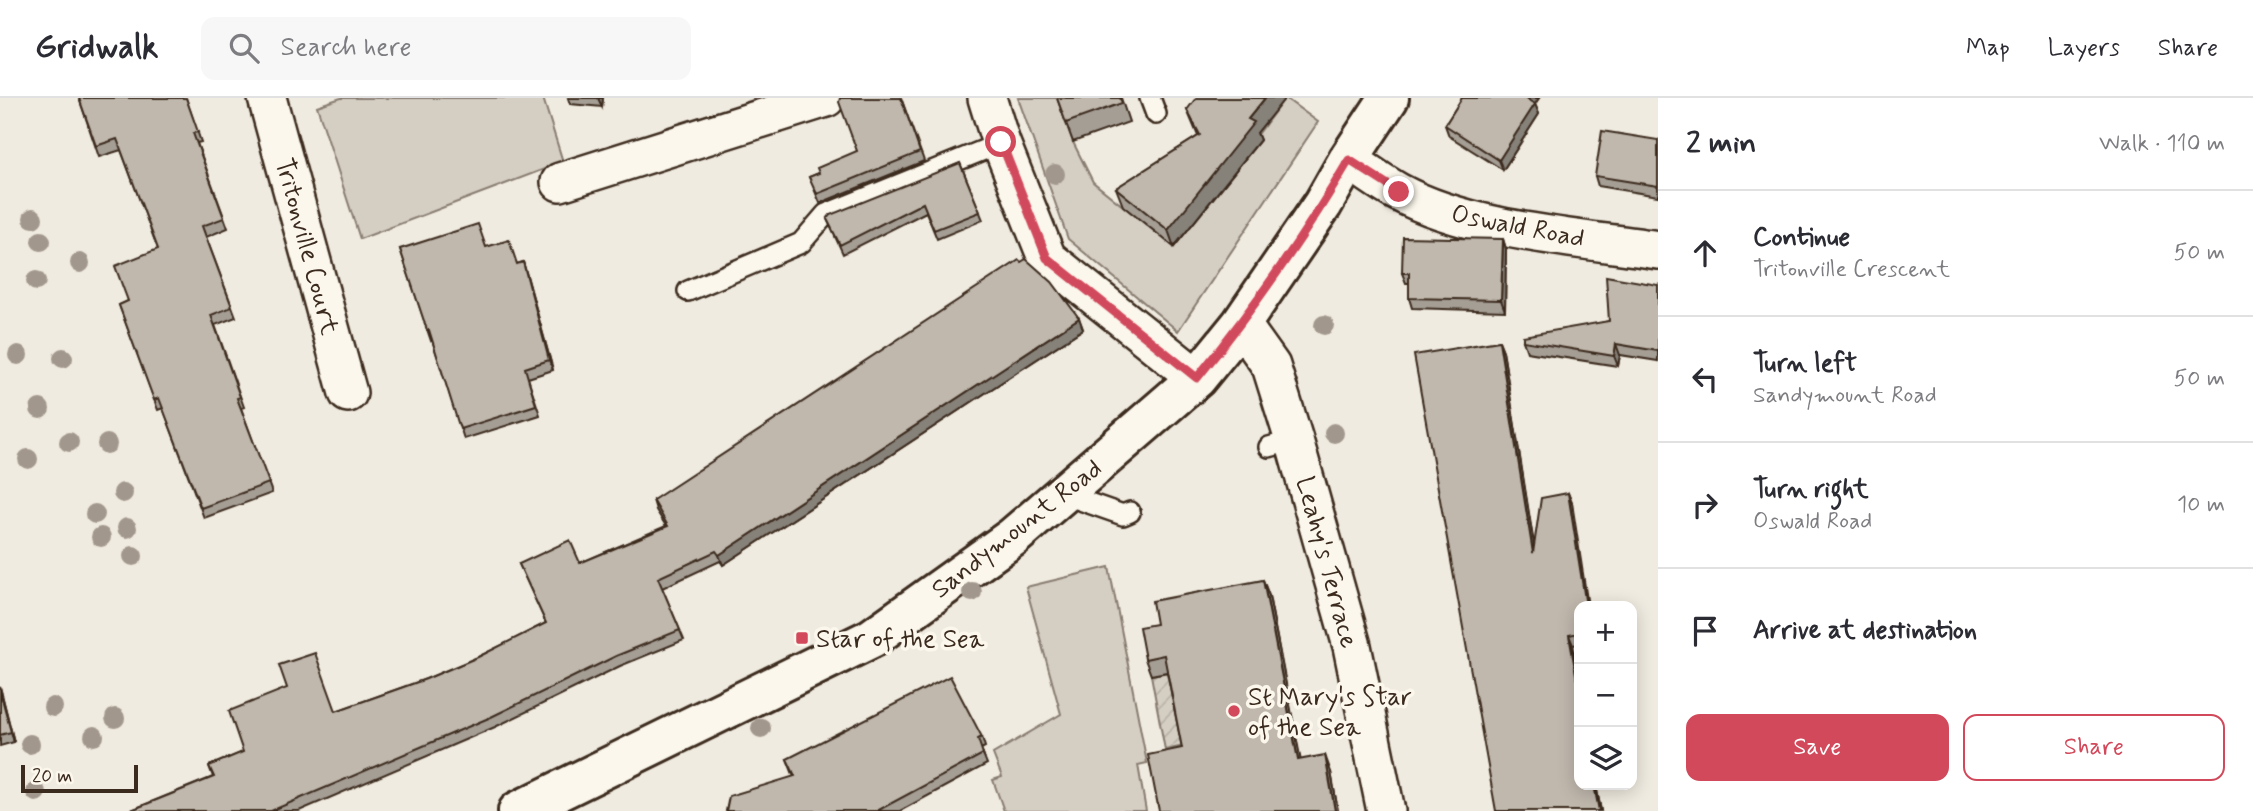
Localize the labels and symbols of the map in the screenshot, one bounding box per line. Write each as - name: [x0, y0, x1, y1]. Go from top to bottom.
- route start: [985, 126, 1016, 157]
- street label: Tritonville Court: [266, 155, 346, 338]
- route end: [1383, 176, 1414, 207]
- street label: Oswald Road: [1448, 197, 1587, 257]
- street label: Sandymount Road: [925, 452, 1110, 607]
- street label: Leahy's Terrace: [1287, 473, 1365, 652]
- place label: Star of the Sea: [816, 623, 985, 657]
- marker: Star of the Sea: [794, 630, 810, 646]
- place label: St Mary's Star of the Sea: [1248, 681, 1412, 745]
- marker: St Mary's Star of the Sea: [1226, 703, 1242, 719]
- scale bar: [21, 762, 138, 794]

